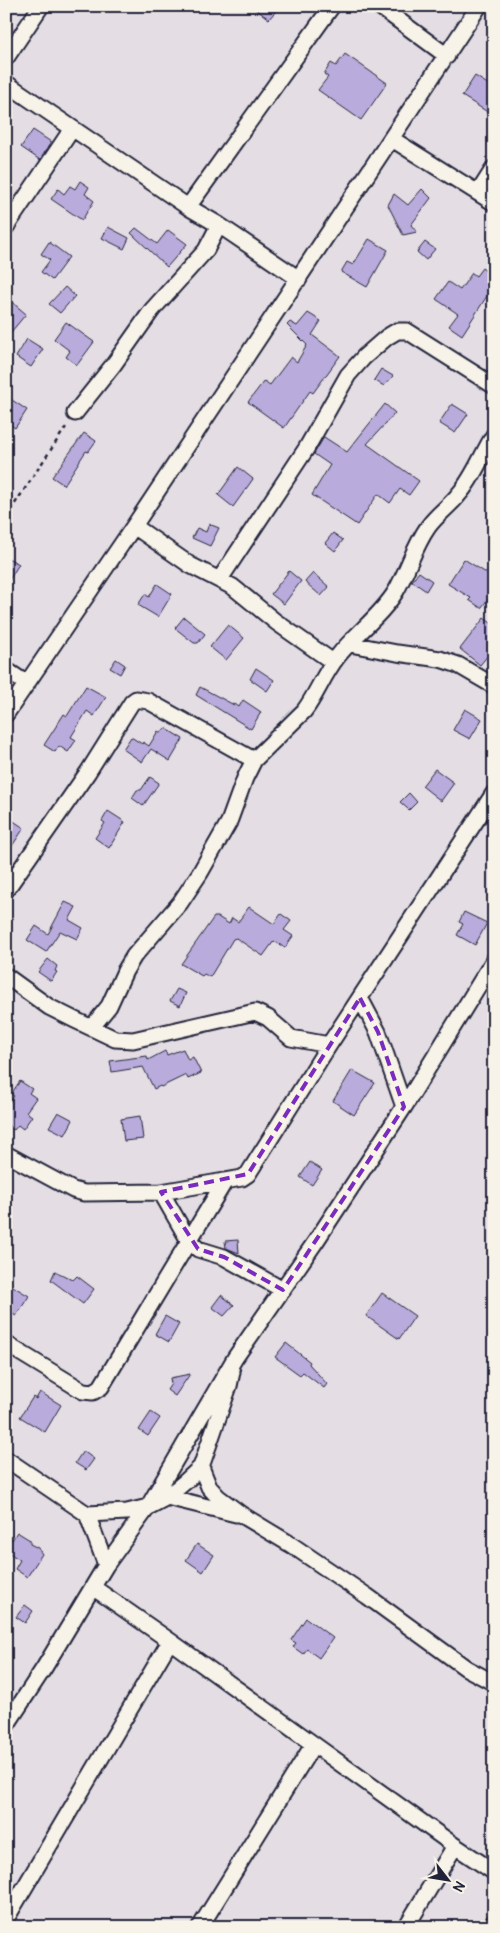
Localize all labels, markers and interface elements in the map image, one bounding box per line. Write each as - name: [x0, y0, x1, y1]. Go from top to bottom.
- north arrow: [422, 1856, 472, 1906]
- text: N: [449, 1878, 468, 1895]

